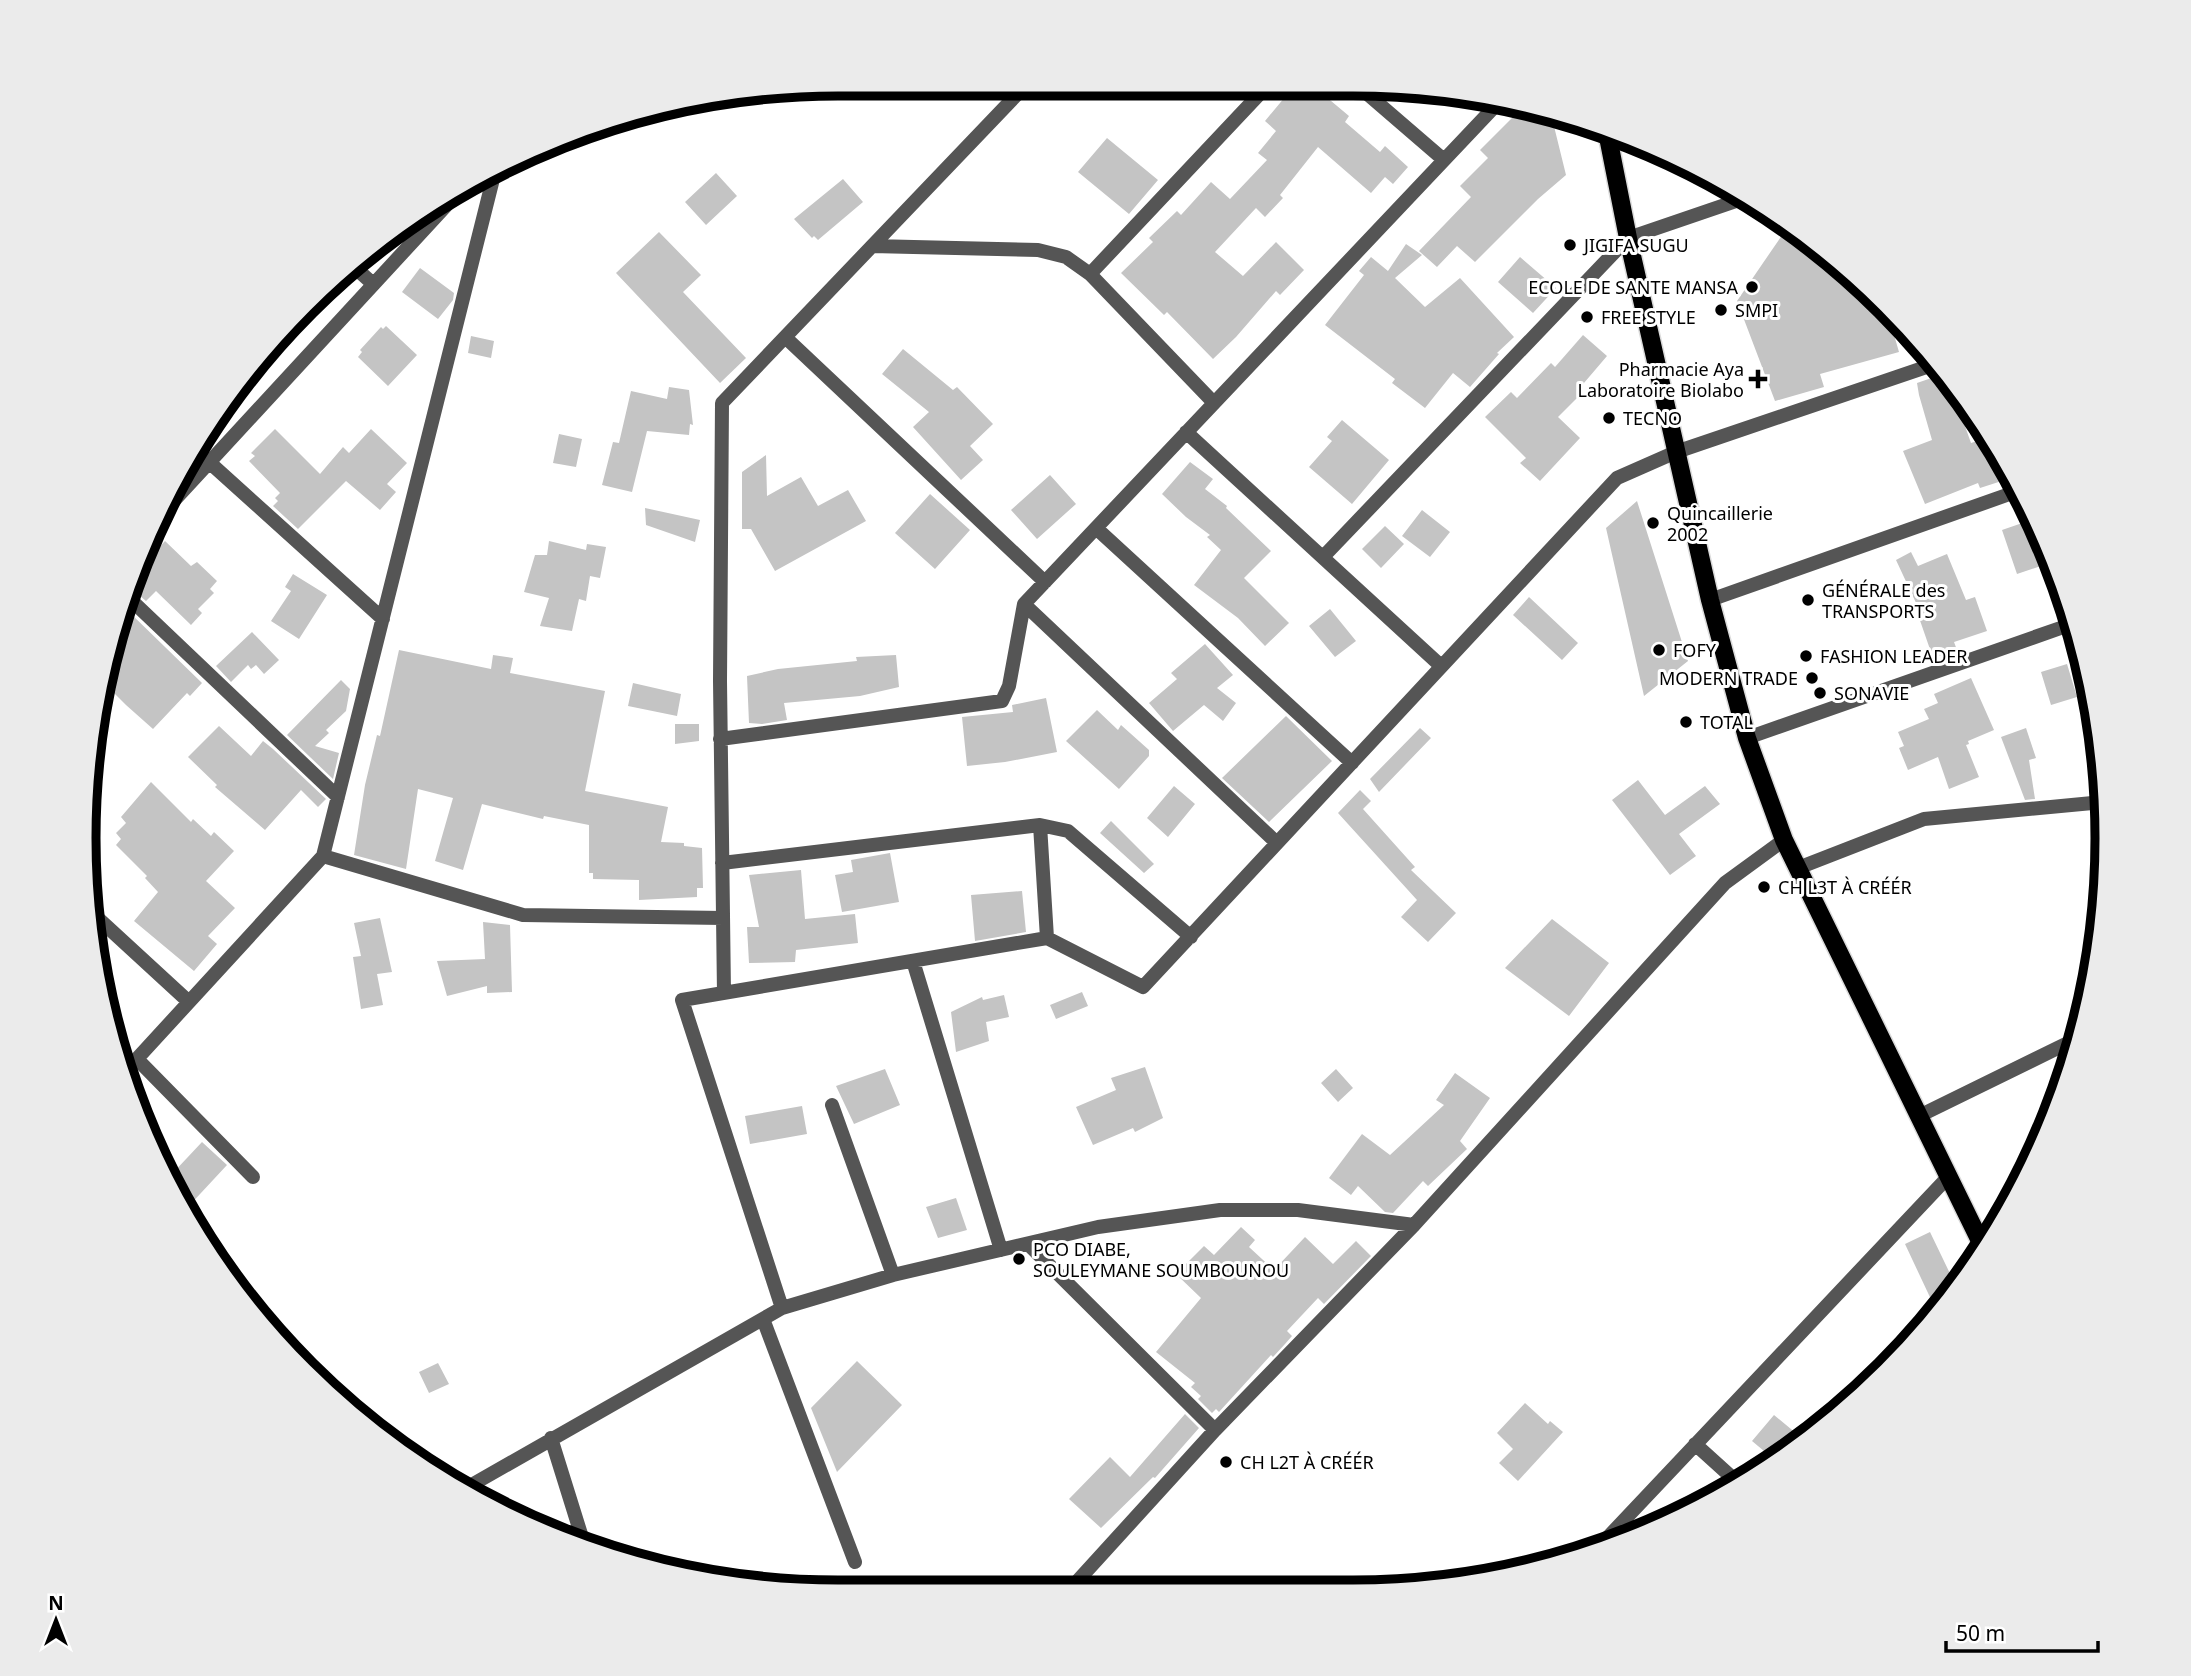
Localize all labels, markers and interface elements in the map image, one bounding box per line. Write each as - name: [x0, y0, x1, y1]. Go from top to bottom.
- place label: JIGIFA SUGU: [1582, 233, 1689, 257]
- marker: JIGIFA SUGU: [1562, 237, 1578, 253]
- place label: ECOLE DE SANTE MANSA: [1528, 275, 1738, 299]
- marker: ECOLE DE SANTE MANSA: [1744, 279, 1760, 295]
- place label: SMPI: [1735, 298, 1778, 322]
- marker: SMPI: [1713, 302, 1729, 318]
- place label: FREE STYLE: [1601, 305, 1696, 329]
- marker: FREE STYLE: [1579, 309, 1595, 325]
- place label: Pharmacie Aya Laboratoire Biolabo: [1577, 357, 1744, 402]
- marker: Pharmacie Aya Laboratoire Biolabo: [1750, 371, 1766, 387]
- place label: TECNO: [1623, 406, 1682, 430]
- marker: TECNO: [1601, 410, 1617, 426]
- place label: Quincaillerie 2002: [1667, 501, 1773, 546]
- marker: Quincaillerie 2002: [1645, 515, 1661, 531]
- place label: GÉNÉRALE des TRANSPORTS: [1822, 578, 1945, 623]
- marker: GÉNÉRALE des TRANSPORTS: [1800, 592, 1816, 608]
- place label: FOFY: [1673, 638, 1717, 662]
- marker: FOFY: [1651, 642, 1667, 658]
- place label: FASHION LEADER: [1820, 644, 1968, 668]
- marker: FASHION LEADER: [1798, 648, 1814, 664]
- place label: MODERN TRADE: [1659, 666, 1798, 690]
- marker: MODERN TRADE: [1804, 670, 1820, 686]
- place label: SONAVIE: [1834, 681, 1909, 705]
- marker: SONAVIE: [1812, 685, 1828, 701]
- place label: TOTAL: [1700, 710, 1753, 734]
- marker: TOTAL: [1678, 714, 1694, 730]
- place label: CH L3T À CRÉÉR: [1778, 875, 1912, 899]
- marker: CH L3T À CRÉÉR: [1756, 879, 1772, 895]
- place label: PCO DIABE, SOULEYMANE SOUMBOUNOU: [1033, 1237, 1289, 1282]
- marker: PCO DIABE, SOULEYMANE SOUMBOUNOU: [1011, 1251, 1027, 1267]
- place label: CH L2T À CRÉÉR: [1240, 1450, 1374, 1474]
- marker: CH L2T À CRÉÉR: [1218, 1454, 1234, 1470]
- north arrow: [21, 1585, 91, 1655]
- text: N: [48, 1590, 64, 1616]
- scale bar: [1946, 1610, 2098, 1654]
- text: 50 m: [1956, 1619, 2005, 1647]

